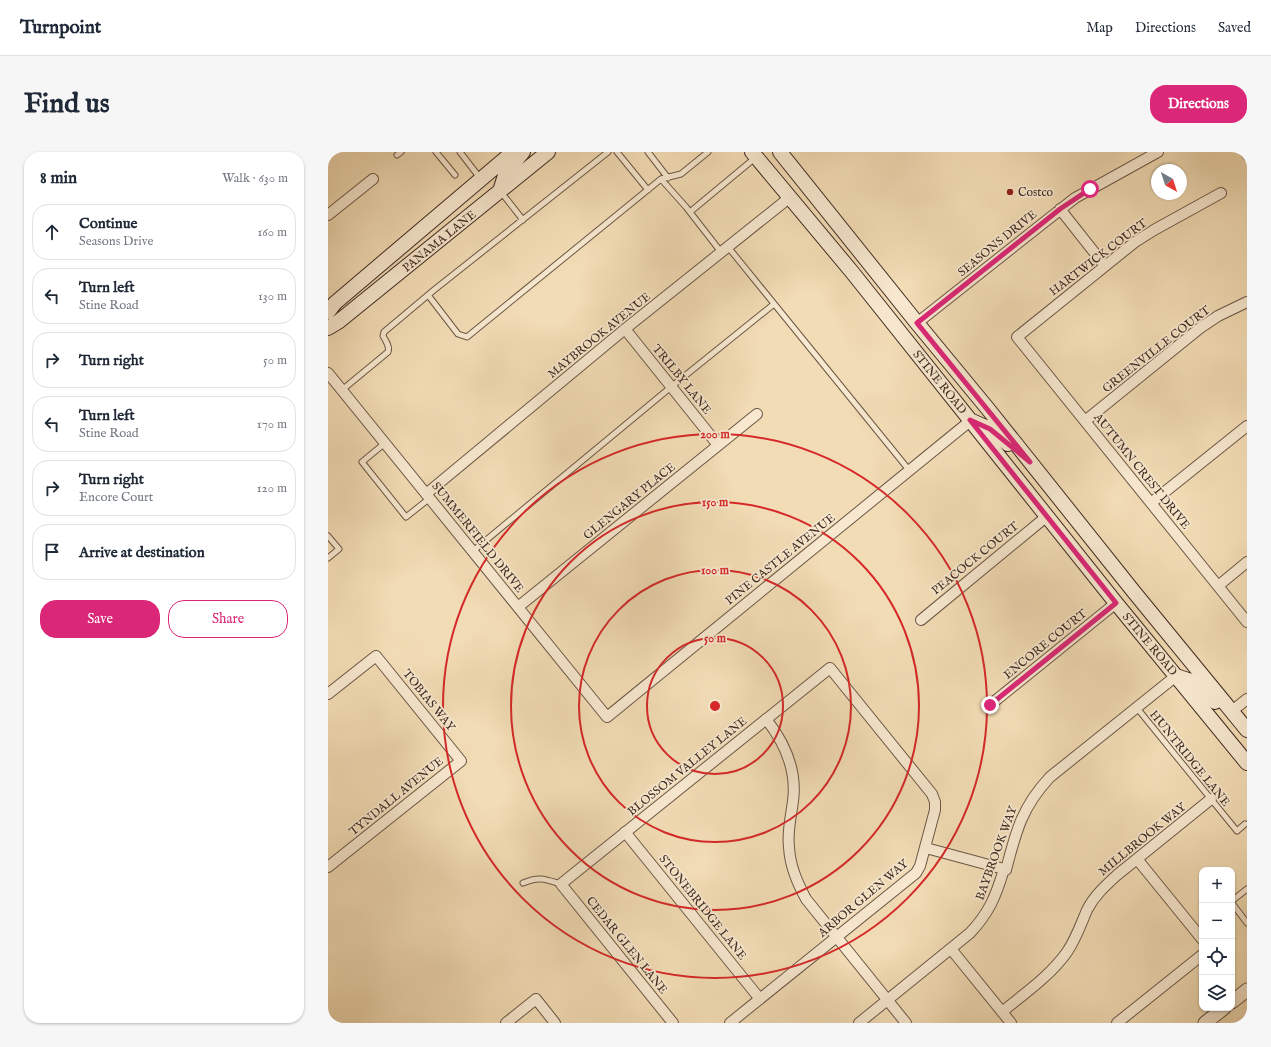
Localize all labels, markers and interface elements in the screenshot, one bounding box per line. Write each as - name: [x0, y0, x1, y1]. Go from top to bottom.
- text: Turnpoint: [20, 16, 101, 40]
- text: Map: [1086, 19, 1113, 37]
- text: Directions: [1135, 19, 1196, 37]
- text: Saved: [1218, 19, 1251, 37]
- button: Directions: [1150, 85, 1247, 123]
- text: Find us: [24, 87, 110, 122]
- north arrow: [1151, 164, 1187, 200]
- text: 8 min: [40, 168, 77, 189]
- text: Walk · 630 m: [222, 170, 288, 187]
- route start: [1081, 180, 1099, 198]
- place label: Costco: [1018, 185, 1054, 200]
- marker: Costco: [1005, 187, 1015, 197]
- street label: PANAMA LANE: [399, 207, 479, 276]
- street label: SEASONS DRIVE: [955, 207, 1040, 280]
- text: Continue: [79, 214, 137, 233]
- street label: HARTWICK COURT: [1046, 216, 1150, 299]
- icon: ahead: [41, 221, 63, 243]
- text: 160 m: [257, 224, 287, 241]
- text: Seasons Drive: [79, 233, 153, 250]
- text: Turn left: [79, 278, 135, 297]
- icon: left: [41, 285, 63, 307]
- text: 130 m: [258, 288, 287, 305]
- street label: MAYBROOK AVENUE: [545, 289, 654, 381]
- text: Stine Road: [79, 297, 139, 314]
- street label: GREENVILLE COURT: [1099, 302, 1213, 396]
- street label: TRILBY LANE: [649, 341, 714, 417]
- street label: STINE ROAD: [909, 347, 970, 418]
- icon: right: [41, 349, 63, 371]
- text: Turn right: [79, 351, 144, 370]
- text: 50 m: [263, 352, 287, 369]
- text: Turn left: [79, 406, 135, 425]
- street label: AUTUMN CREST DRIVE: [1090, 410, 1193, 532]
- icon: left: [41, 413, 63, 435]
- text: 170 m: [257, 416, 287, 433]
- text: Stine Road: [79, 425, 139, 442]
- text: 200 m: [700, 427, 730, 442]
- street label: GLENGARY PLACE: [580, 460, 678, 543]
- text: Turn right: [79, 470, 144, 489]
- icon: right: [41, 477, 63, 499]
- street label: SUMMERFIELD DRIVE: [428, 479, 527, 596]
- text: 120 m: [257, 480, 287, 497]
- text: Encore Court: [79, 489, 153, 506]
- text: 150 m: [702, 495, 729, 510]
- street label: PINE CASTLE AVENUE: [722, 510, 838, 608]
- street label: PEACOCK COURT: [929, 518, 1022, 598]
- icon: arrive: [41, 541, 63, 563]
- text: Arrive at destination: [79, 543, 205, 562]
- text: 100 m: [701, 563, 730, 578]
- button: Save: [40, 600, 160, 638]
- button: Share: [168, 600, 288, 638]
- street label: ENCORE COURT: [1001, 606, 1090, 683]
- street label: STINE ROAD: [1119, 610, 1181, 679]
- text: 50 m: [704, 631, 727, 646]
- street label: TOBIAS WAY: [399, 666, 459, 735]
- route end: [981, 696, 999, 714]
- centre of rings: [708, 699, 722, 713]
- street label: HUNTRIDGE LANE: [1146, 707, 1233, 809]
- street label: BLOSSOM VALLEY LANE: [625, 714, 750, 819]
- street label: TYNDALL AVENUE: [346, 754, 447, 839]
- street label: MILLBROOK WAY: [1096, 799, 1190, 879]
- street label: BAYBROOK WAY: [972, 803, 1021, 902]
- street label: STONEBRIDGE LANE: [656, 852, 750, 963]
- street label: ARBOR GLEN WAY: [814, 856, 912, 941]
- map controls: [1199, 867, 1235, 1011]
- button: +: [1199, 867, 1235, 903]
- street label: CEDAR GLEN LANE: [583, 894, 670, 997]
- button: −: [1199, 903, 1235, 939]
- button: locate: [1199, 939, 1235, 975]
- button: layers: [1199, 975, 1235, 1011]

